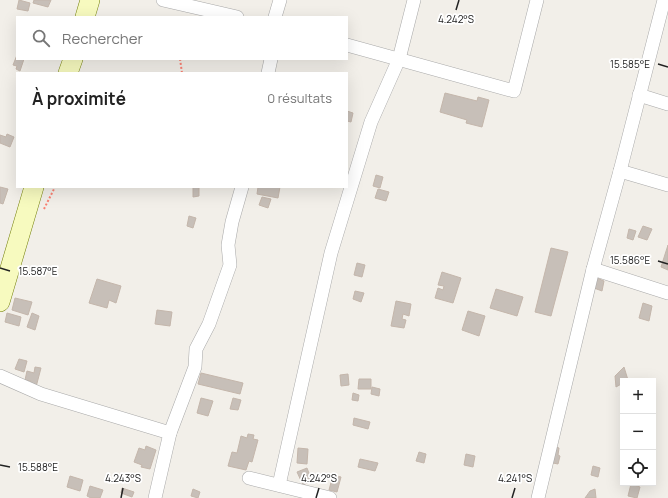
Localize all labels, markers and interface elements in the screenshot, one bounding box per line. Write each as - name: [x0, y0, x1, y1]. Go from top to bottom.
- text: 4.242°S: [438, 12, 474, 26]
- search box: [16, 16, 348, 60]
- icon: search: [30, 27, 52, 49]
- text: Rechercher: [62, 28, 143, 49]
- text: 15.585°E: [610, 57, 650, 71]
- text: À proximité: [32, 87, 126, 110]
- text: 0 résultats: [267, 89, 332, 107]
- text: 15.586°E: [610, 253, 650, 267]
- text: 15.587°E: [18, 264, 58, 278]
- map controls: [620, 378, 656, 486]
- button: +: [620, 378, 656, 414]
- button: −: [620, 414, 656, 450]
- button: locate: [620, 450, 656, 486]
- text: 15.588°E: [18, 460, 58, 474]
- text: 4.243°S: [105, 471, 141, 485]
- text: 4.242°S: [301, 471, 337, 485]
- text: 4.241°S: [498, 471, 532, 485]

